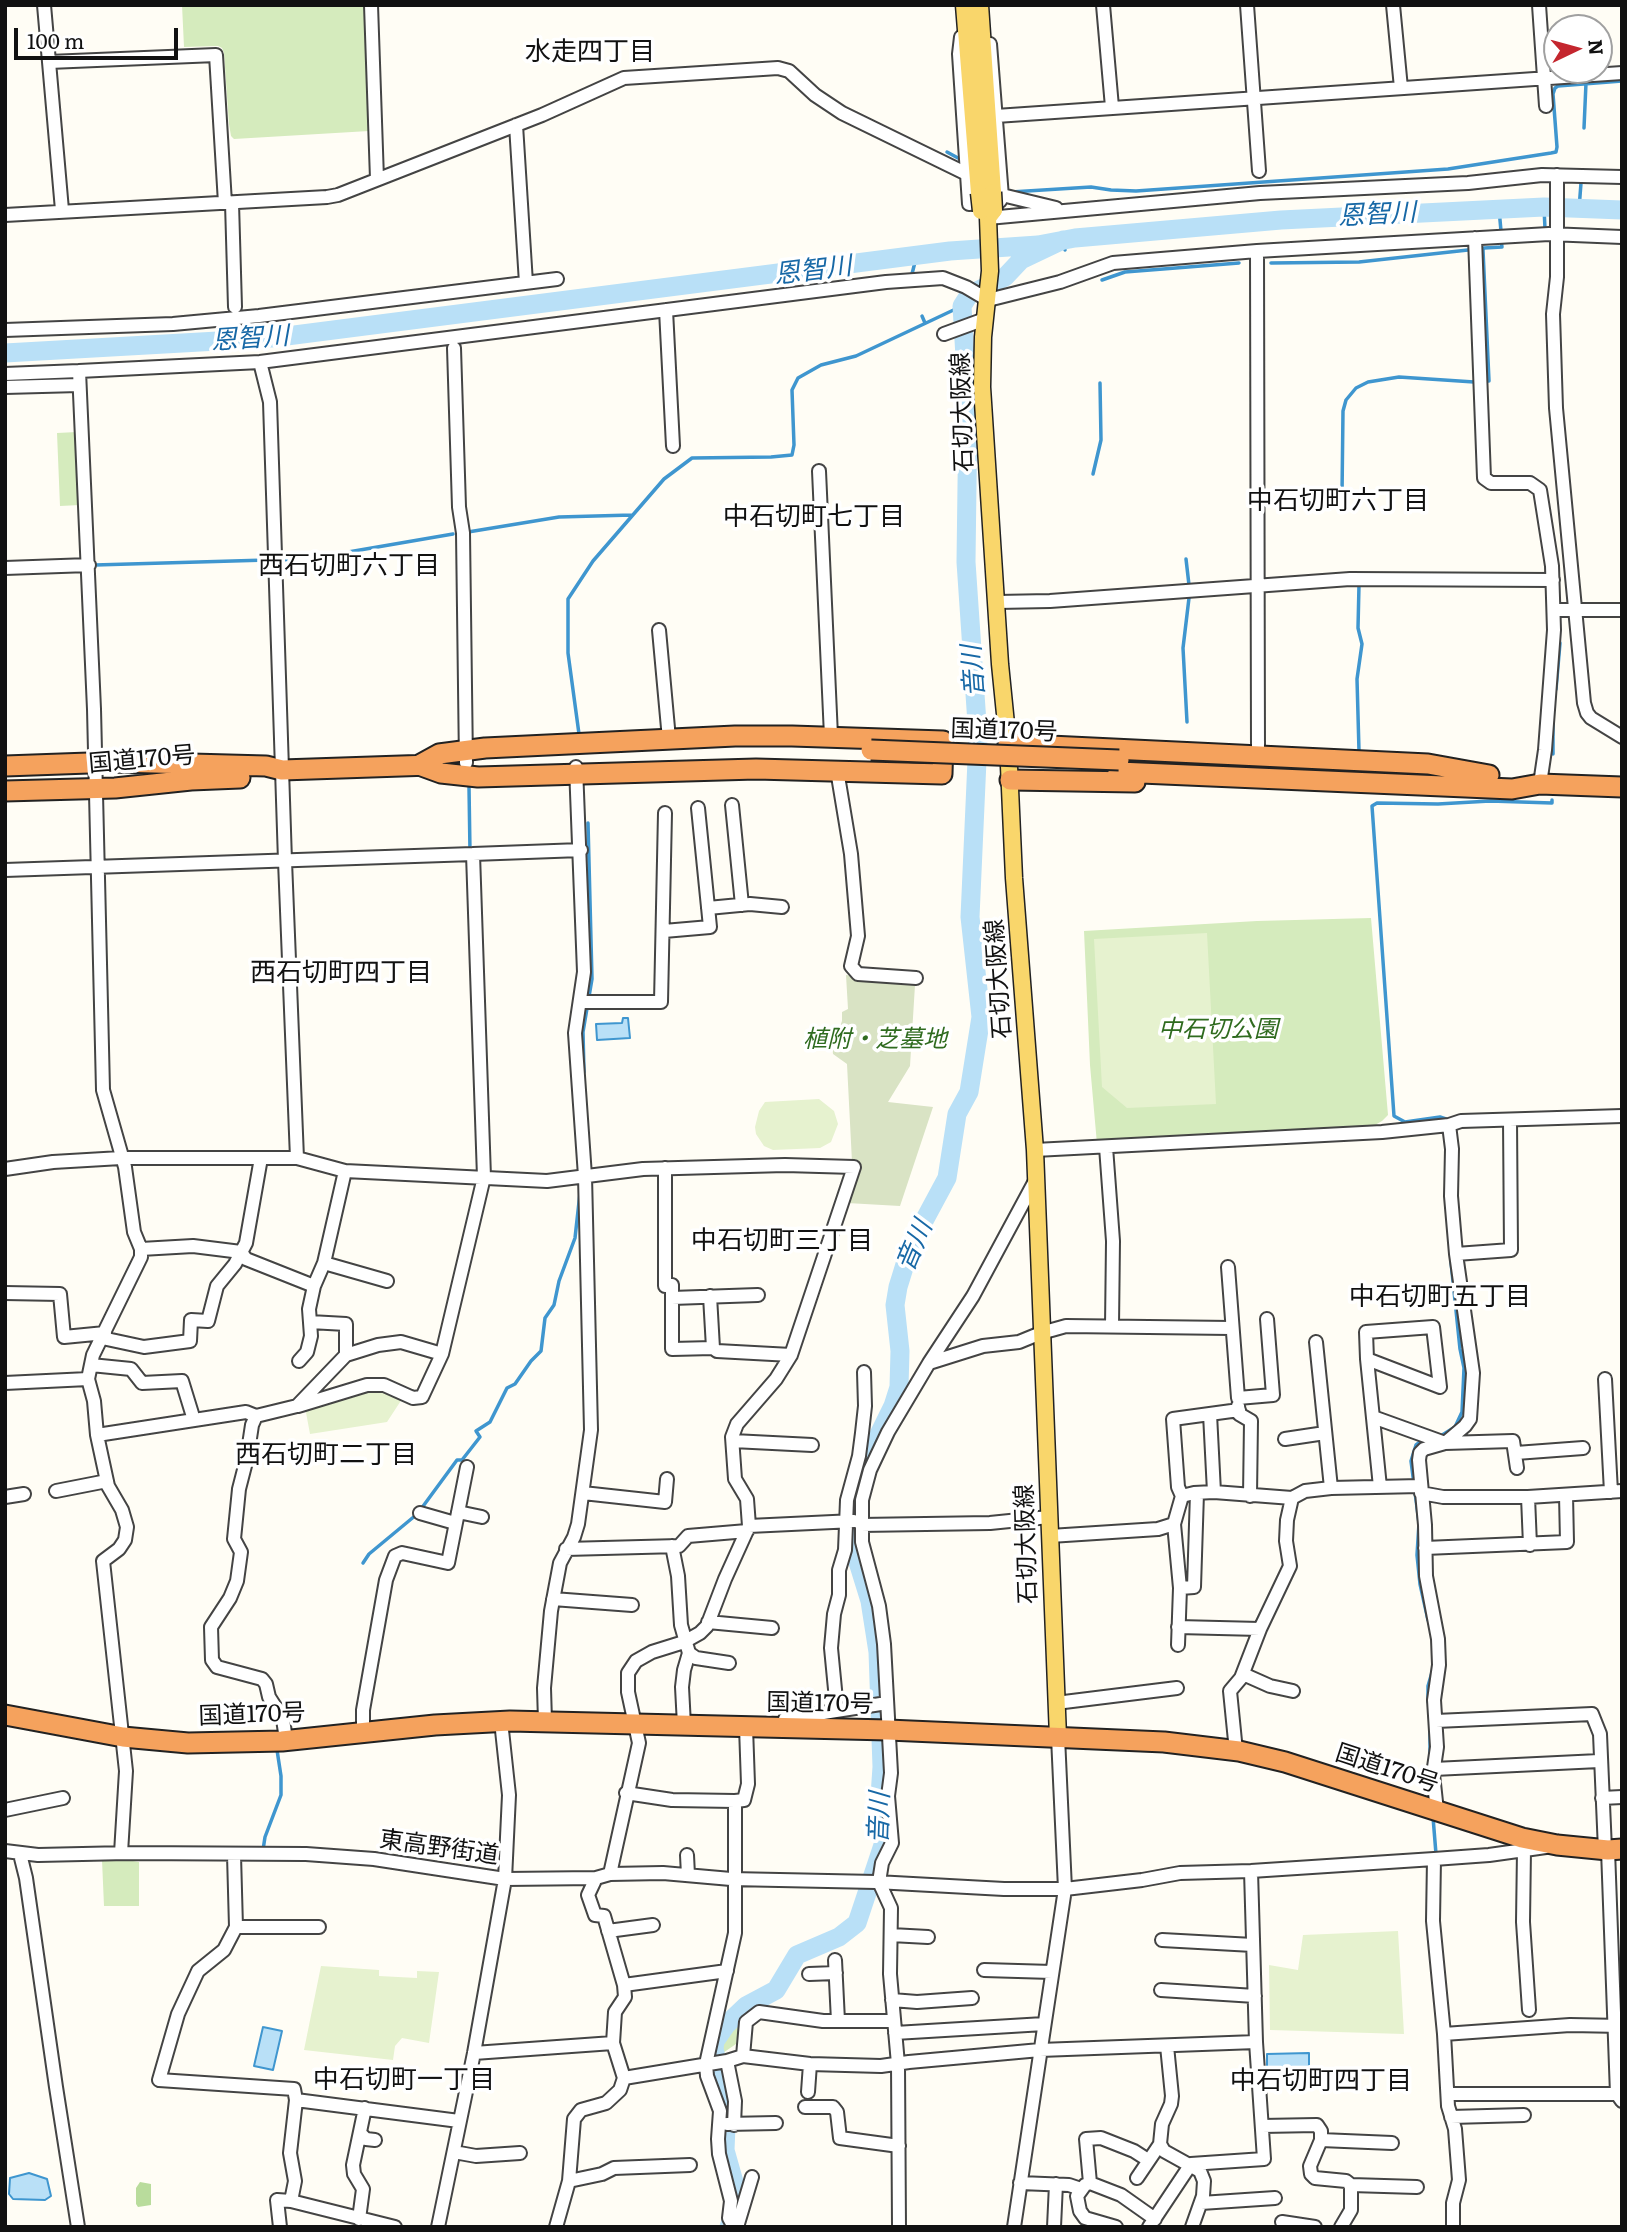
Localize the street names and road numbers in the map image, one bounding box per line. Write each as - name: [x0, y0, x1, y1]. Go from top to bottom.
- street label: 石切大阪線: [947, 352, 979, 472]
- street label: 国道170号: [950, 715, 1058, 747]
- street label: 国道170号: [87, 741, 197, 779]
- street label: 石切大阪線: [980, 918, 1018, 1040]
- street label: 石切大阪線: [1011, 1484, 1043, 1604]
- street label: 国道170号: [766, 1689, 874, 1719]
- street label: 国道170号: [198, 1699, 306, 1731]
- street label: 国道170号: [1332, 1739, 1442, 1799]
- street label: 東高野街道: [378, 1825, 500, 1871]

